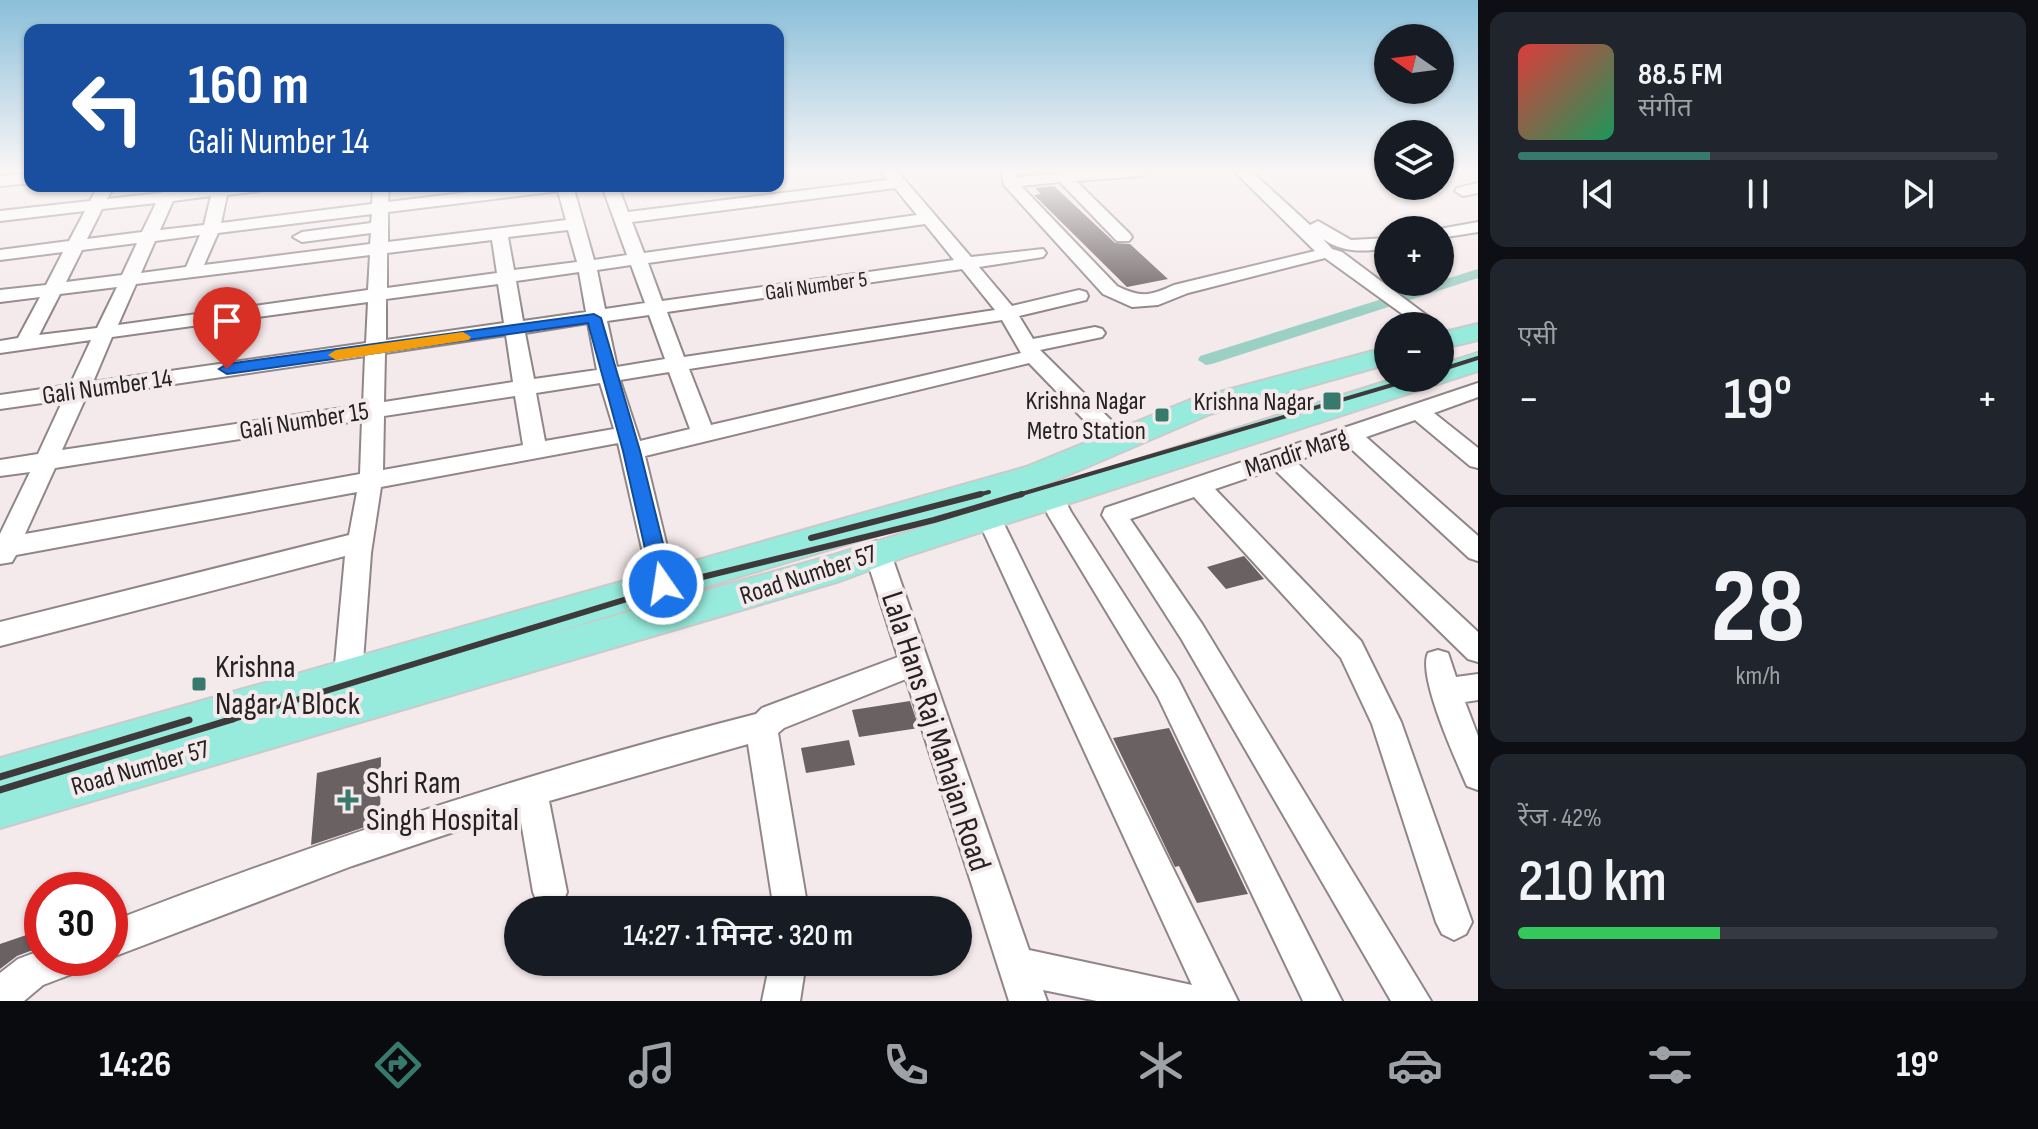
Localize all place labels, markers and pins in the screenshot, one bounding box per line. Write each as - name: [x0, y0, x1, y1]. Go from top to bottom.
- pin: [193, 287, 261, 369]
- place label: Krishna Nagar Metro Station: [1026, 386, 1147, 447]
- place label: Krishna Nagar: [1194, 387, 1315, 418]
- marker: Krishna Nagar: [1321, 390, 1343, 412]
- marker: Krishna Nagar Metro Station: [1153, 406, 1171, 424]
- place label: Krishna Nagar A Block: [215, 648, 360, 724]
- marker: Krishna Nagar A Block: [190, 675, 208, 693]
- place label: Shri Ram Singh Hospital: [366, 764, 519, 840]
- marker: Shri Ram Singh Hospital: [337, 789, 359, 811]

